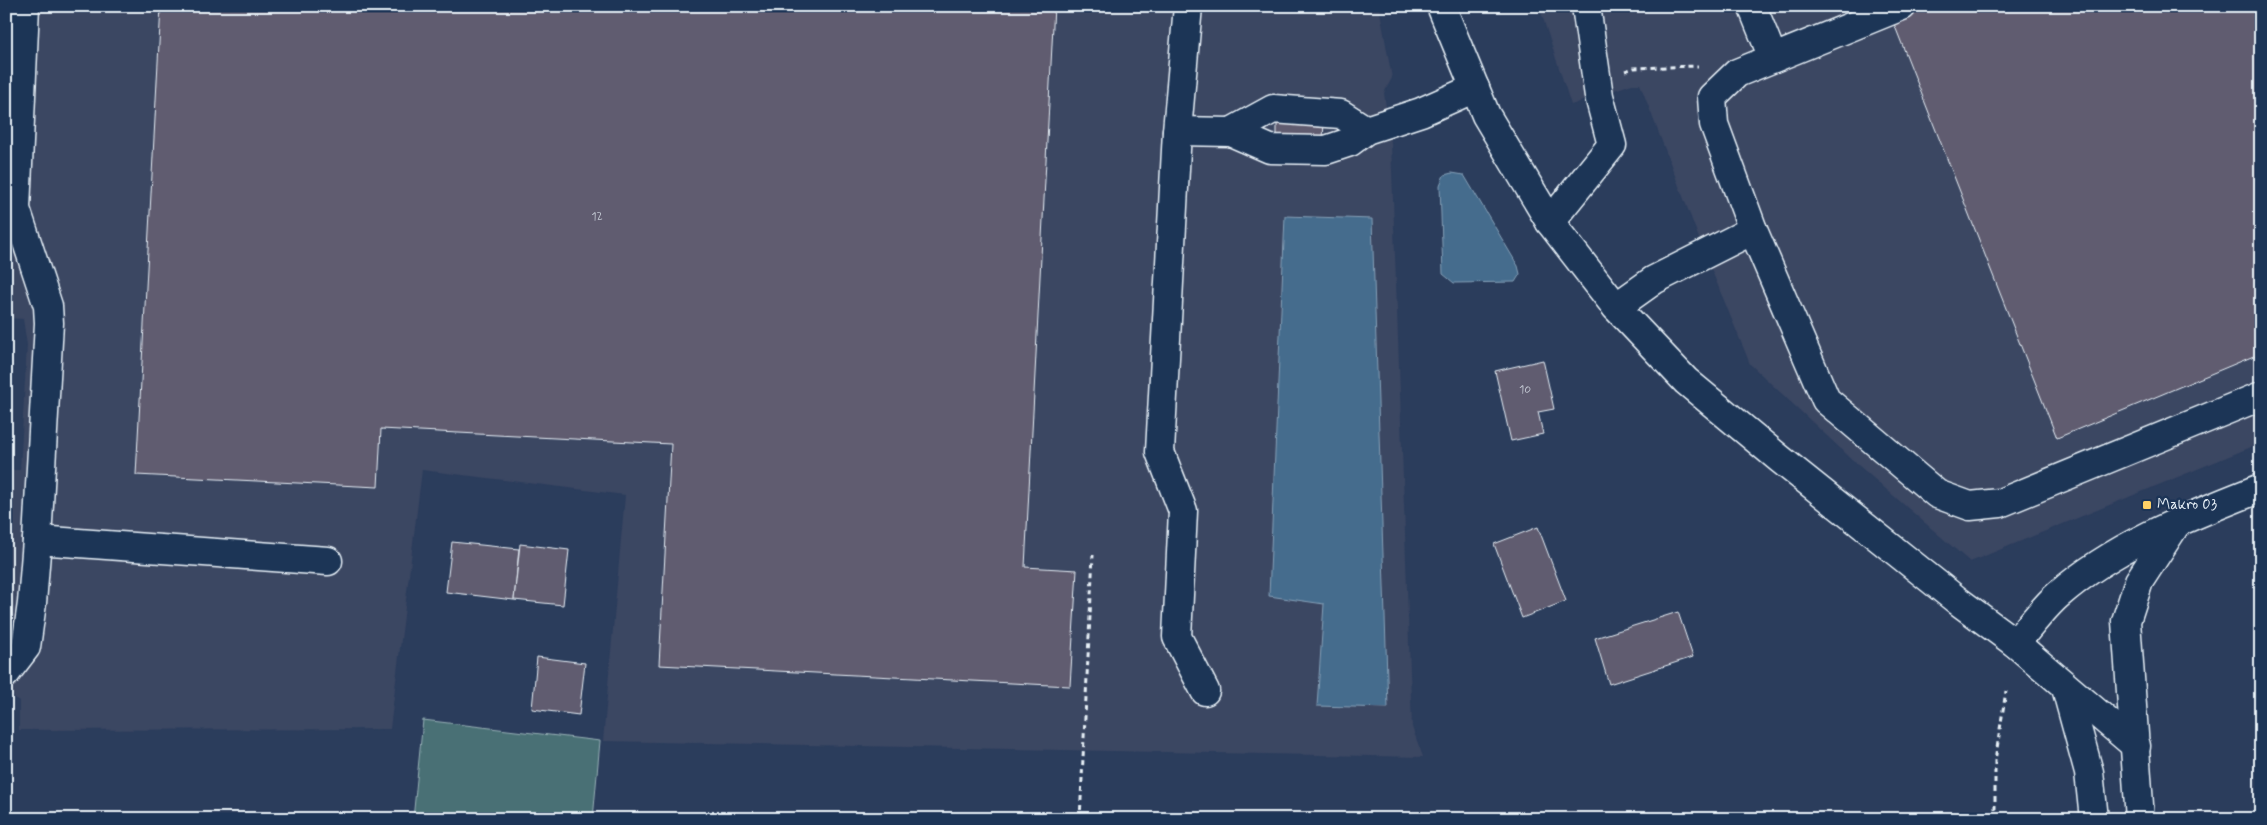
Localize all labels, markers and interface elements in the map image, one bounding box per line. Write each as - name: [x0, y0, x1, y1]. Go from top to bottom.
- house number: 12: [591, 209, 603, 225]
- house number: 10: [1519, 382, 1531, 398]
- place label: Makro 03: [2157, 495, 2217, 515]
- marker: Makro 03: [2141, 499, 2153, 511]

